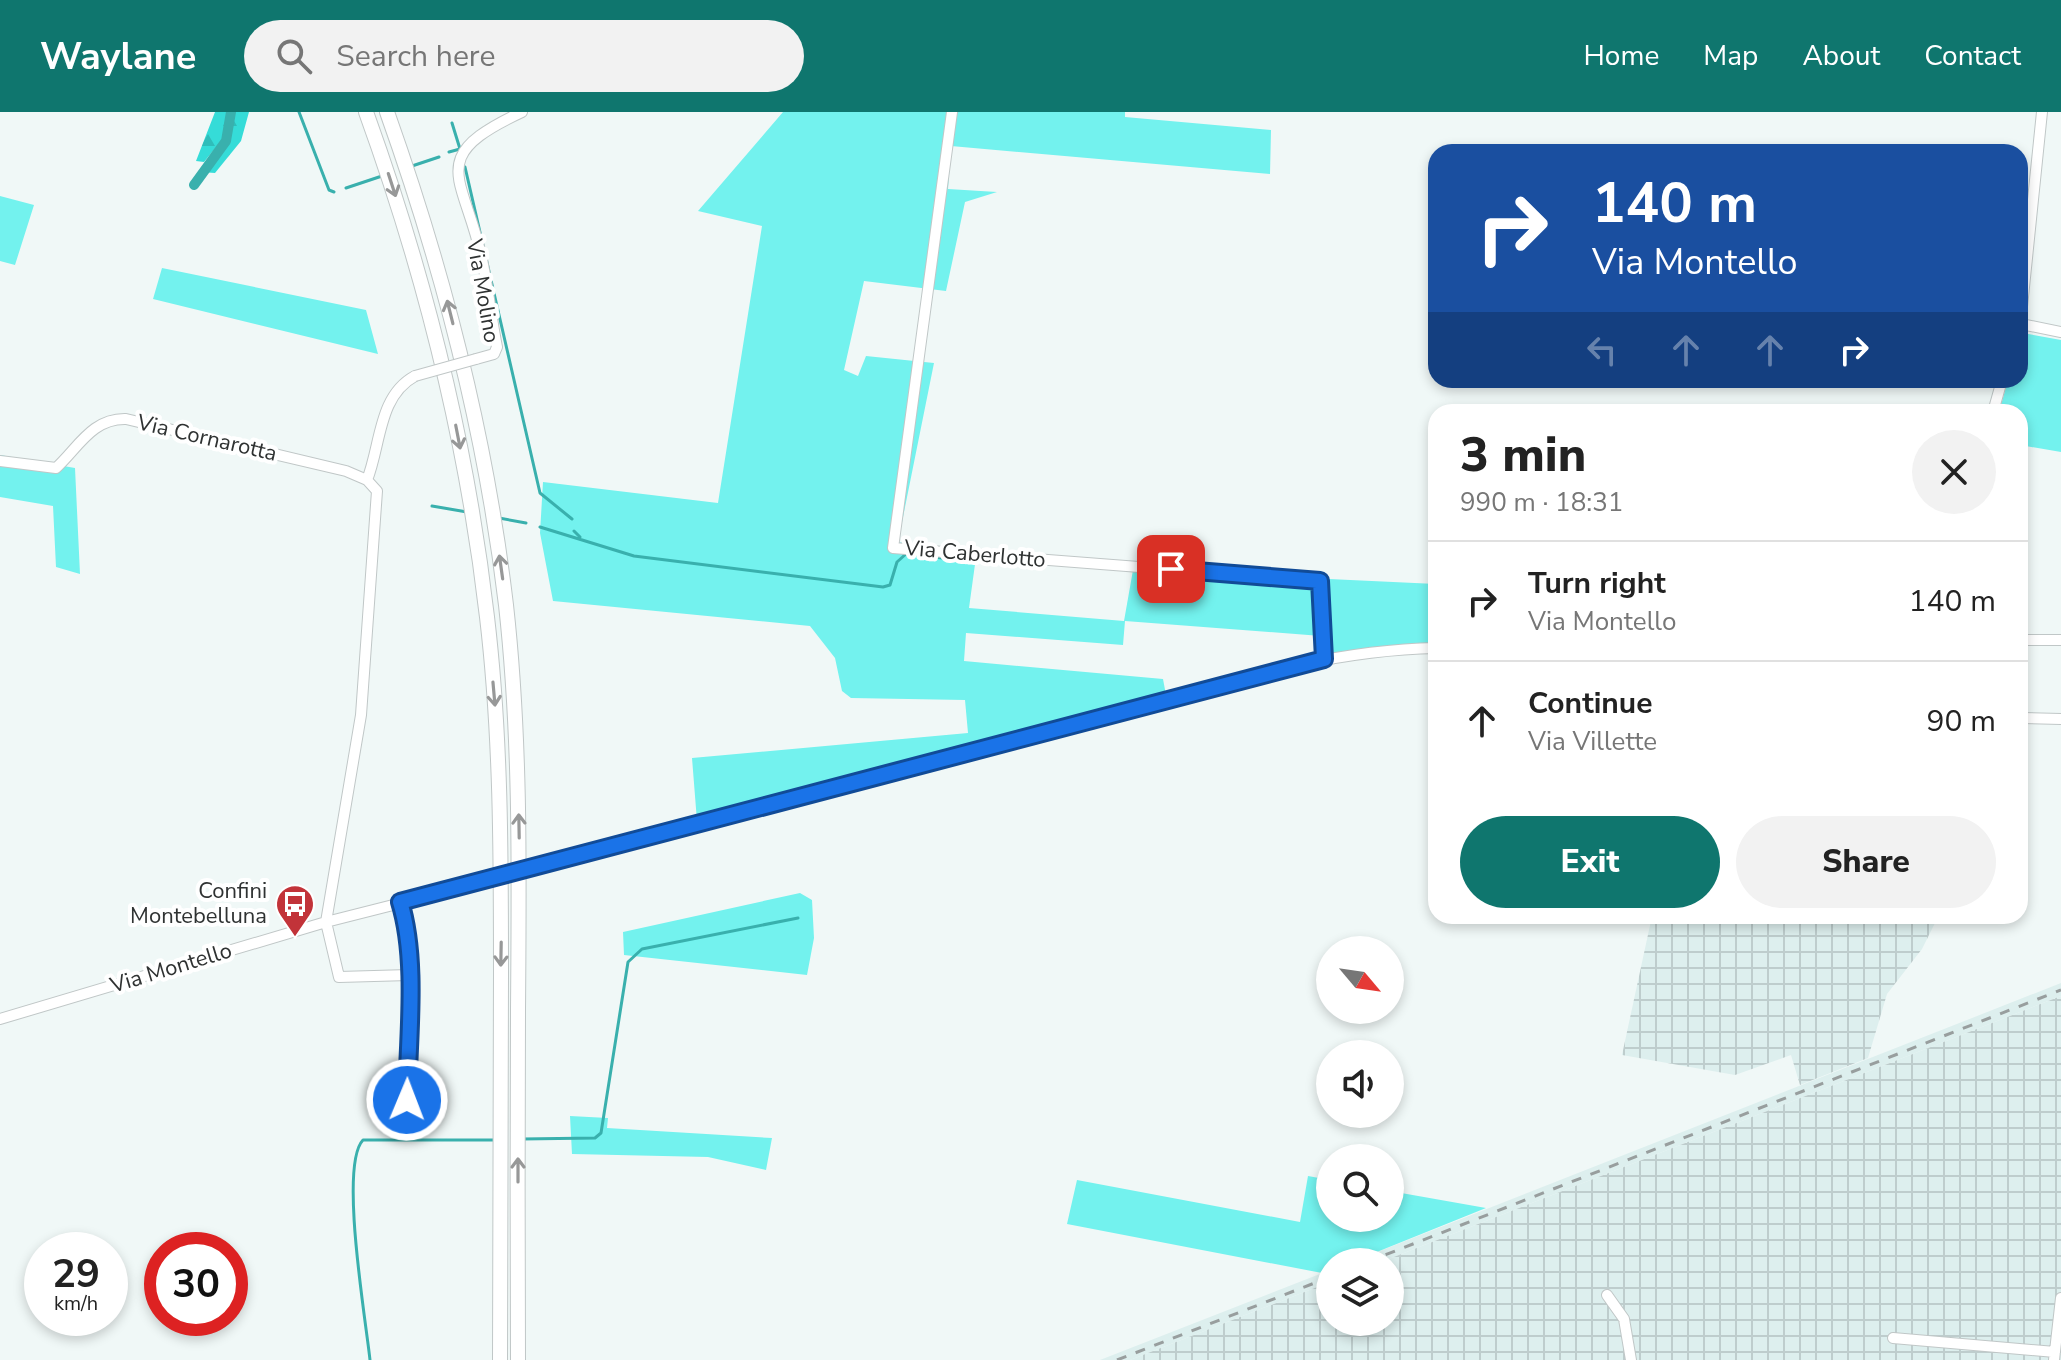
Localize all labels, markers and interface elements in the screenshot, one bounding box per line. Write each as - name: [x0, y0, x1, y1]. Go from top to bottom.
- search box: [244, 20, 804, 92]
- text: Waylane: [40, 31, 196, 82]
- icon: search: [272, 34, 316, 78]
- text: Search here: [336, 36, 495, 77]
- text: Home: [1584, 37, 1659, 75]
- text: Map: [1703, 37, 1758, 75]
- text: About: [1802, 37, 1880, 75]
- text: Contact: [1924, 37, 2021, 75]
- text: 140 m: [1592, 165, 1757, 242]
- one-way arrow: [385, 173, 400, 198]
- icon: right: [1460, 176, 1564, 280]
- street label: Via Molino: [459, 236, 507, 345]
- text: Via Montello: [1592, 238, 1797, 287]
- one-way arrow: [442, 300, 457, 325]
- icon: left: [1580, 328, 1624, 372]
- icon: ahead: [1664, 328, 1708, 372]
- icon: ahead: [1748, 328, 1792, 372]
- icon: right: [1832, 328, 1876, 372]
- street label: Via Cornarotta: [133, 407, 280, 469]
- text: 3 min: [1460, 422, 1586, 488]
- one-way arrow: [452, 423, 467, 449]
- button: close: [1912, 430, 1996, 514]
- text: 990 m · 18:31: [1460, 485, 1623, 520]
- street label: Via Caberlotto: [902, 533, 1047, 575]
- pin: [1137, 535, 1205, 603]
- icon: arrive: [1149, 547, 1193, 591]
- one-way arrow: [493, 555, 508, 580]
- text: Turn right: [1528, 563, 1666, 604]
- icon: right: [1460, 579, 1504, 623]
- text: 140 m: [1909, 581, 1996, 622]
- text: Via Montello: [1528, 604, 1676, 639]
- one-way arrow: [487, 680, 502, 707]
- text: Continue: [1528, 683, 1653, 724]
- icon: ahead: [1460, 699, 1504, 743]
- text: 90 m: [1927, 701, 1996, 742]
- text: Via Villette: [1528, 724, 1657, 759]
- one-way arrow: [511, 813, 527, 840]
- button: Exit: [1460, 816, 1720, 908]
- button: Share: [1736, 816, 1996, 908]
- place label: Confini Montebelluna: [130, 876, 267, 931]
- bus stop icon: Confini Montebelluna: [274, 883, 316, 938]
- street label: Via Montello: [106, 935, 235, 1001]
- north arrow: [1316, 936, 1404, 1024]
- map controls: [1316, 936, 1404, 1336]
- one-way arrow: [494, 940, 509, 967]
- button: sound: [1316, 1040, 1404, 1128]
- position arrow: [365, 1058, 449, 1142]
- button: search: [1316, 1144, 1404, 1232]
- one-way arrow: [510, 1157, 526, 1184]
- speed limit sign: 30: [144, 1232, 248, 1336]
- text: 29: [52, 1247, 100, 1301]
- button: layers: [1316, 1248, 1404, 1336]
- text: km/h: [54, 1290, 98, 1317]

